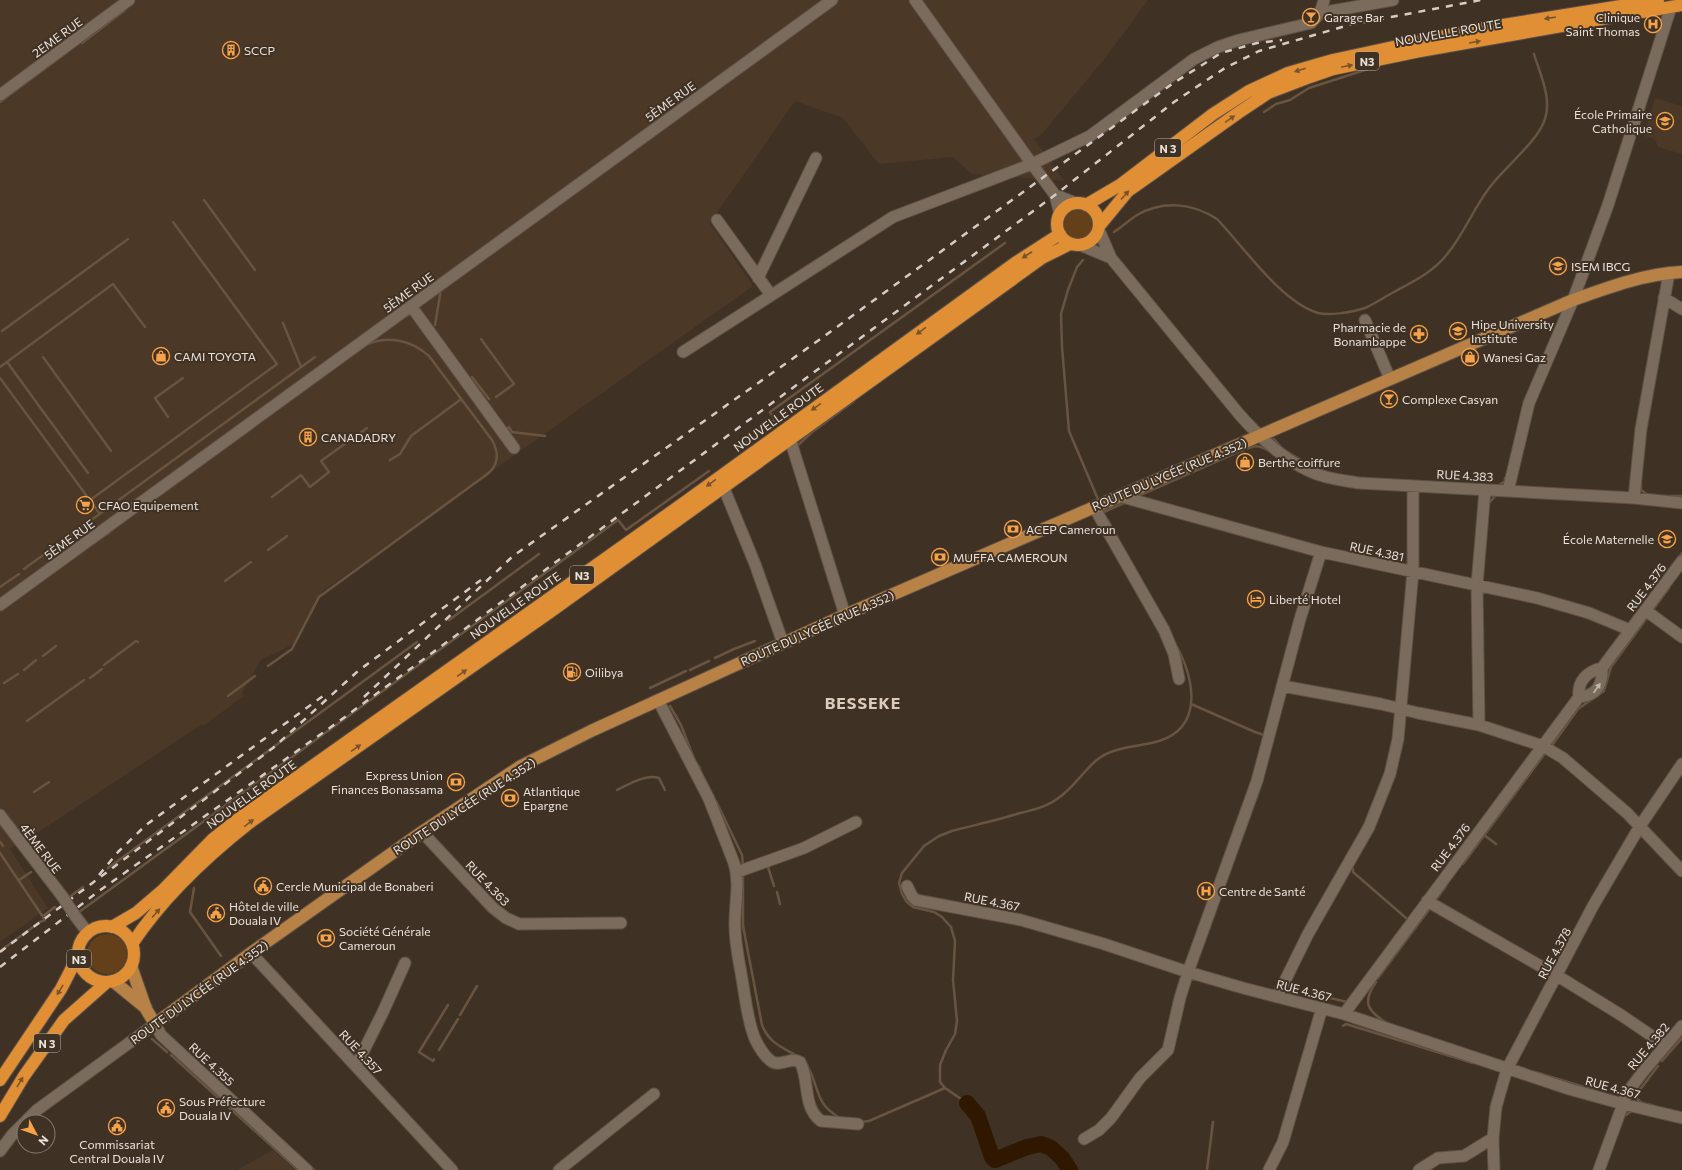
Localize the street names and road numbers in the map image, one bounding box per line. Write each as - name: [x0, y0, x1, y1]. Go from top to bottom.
- street label: 2EME RUE: [29, 14, 85, 60]
- street label: NOUVELLE ROUTE: [1394, 16, 1502, 48]
- road number: N3: [1355, 52, 1379, 70]
- street label: 5ÈME RUE: [642, 78, 698, 124]
- road number: N 3: [1155, 139, 1181, 157]
- street label: 5ÈME RUE: [380, 269, 436, 315]
- street label: NOUVELLE ROUTE: [730, 380, 826, 454]
- street label: ROUTE DU LYCÉE (RUE 4.352): [1090, 435, 1248, 513]
- street label: RUE 4.383: [1436, 467, 1494, 483]
- street label: 5ÈME RUE: [41, 516, 97, 562]
- street label: RUE 4.381: [1349, 538, 1405, 564]
- street label: RUE 4.376: [1623, 560, 1669, 614]
- road number: N3: [570, 566, 594, 584]
- street label: NOUVELLE ROUTE: [467, 568, 563, 642]
- street label: ROUTE DU LYCÉE (RUE 4.352): [738, 588, 896, 668]
- street label: ROUTE DU LYCÉE (RUE 4.352): [390, 755, 538, 857]
- street label: NOUVELLE ROUTE: [203, 757, 299, 831]
- street label: 4ÈME RUE: [18, 820, 64, 876]
- street label: RUE 4.376: [1427, 820, 1473, 874]
- street label: RUE 4.363: [463, 858, 513, 908]
- street label: RUE 4.367: [963, 889, 1021, 913]
- street label: RUE 4.378: [1535, 925, 1573, 981]
- street label: ROUTE DU LYCÉE (RUE 4.352): [127, 937, 271, 1047]
- road number: N3: [67, 950, 91, 968]
- street label: RUE 4.367: [1275, 976, 1333, 1004]
- street label: RUE 4.382: [1624, 1020, 1672, 1072]
- street label: RUE 4.357: [337, 1027, 385, 1077]
- road number: N 3: [34, 1034, 60, 1052]
- street label: RUE 4.355: [187, 1040, 238, 1088]
- street label: RUE 4.367: [1584, 1073, 1642, 1101]

